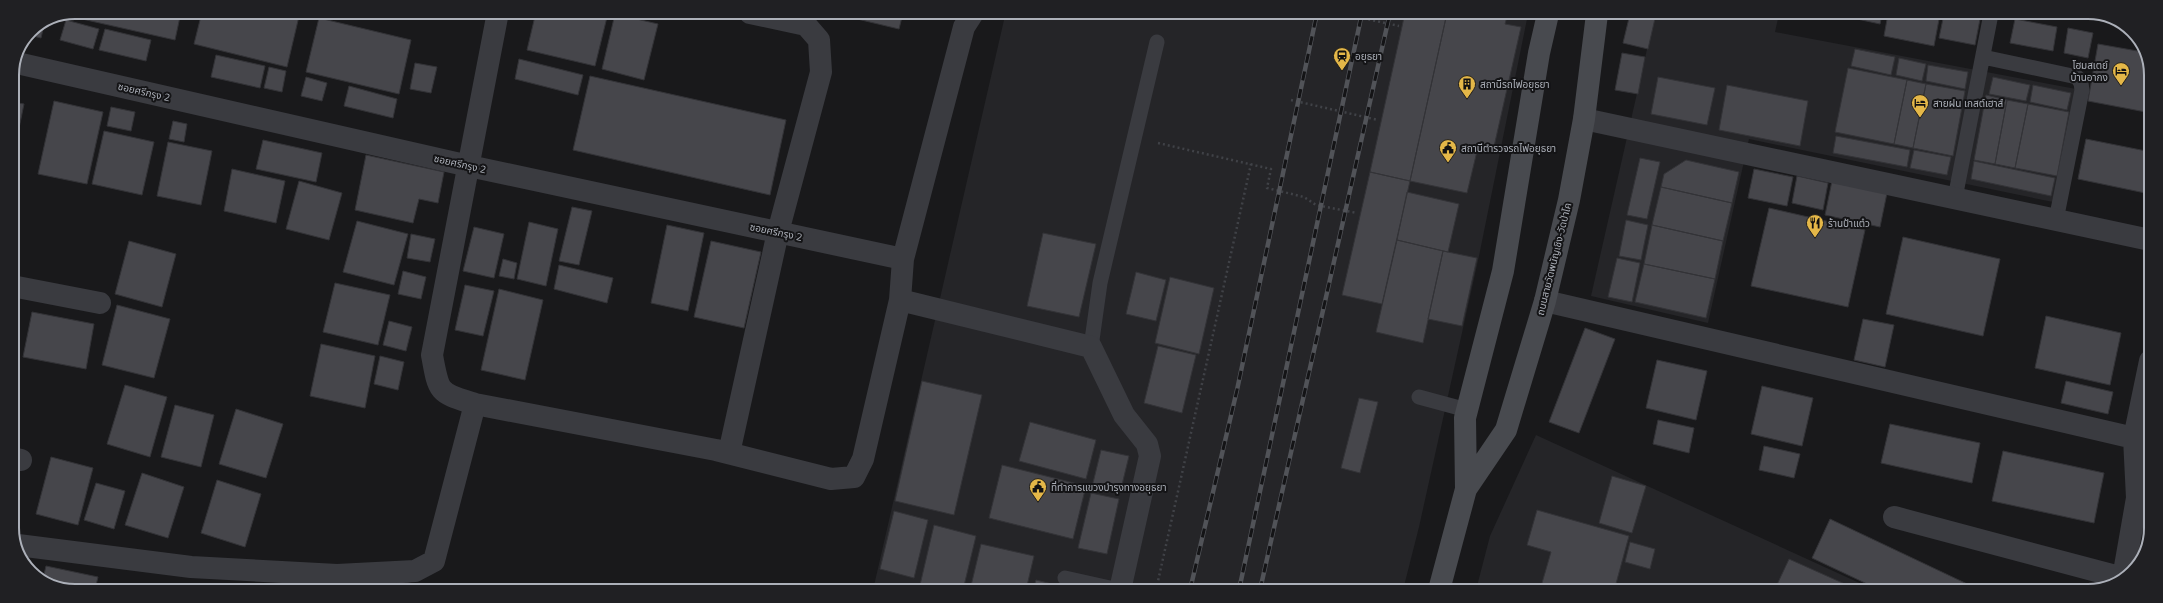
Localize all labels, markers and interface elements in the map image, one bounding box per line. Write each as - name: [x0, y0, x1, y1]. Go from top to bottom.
- station icon: อยุธยา: [1332, 46, 1352, 71]
- place label: อยุธยา: [1355, 50, 1382, 63]
- place label: โฮมสเตย์ บ้านอากง: [2071, 59, 2108, 84]
- hotel icon: โฮมสเตย์ บ้านอากง: [2111, 61, 2131, 86]
- building icon: สถานีรถไฟอยุธยา: [1457, 74, 1477, 99]
- place label: สถานีรถไฟอยุธยา: [1480, 78, 1550, 91]
- street label: ซอยศรีกรุง 2: [117, 80, 171, 104]
- hotel icon: สายฝน เกสต์เฮาส์: [1910, 93, 1930, 118]
- place label: สายฝน เกสต์เฮาส์: [1933, 97, 2004, 110]
- public building icon: สถานีตำรวจรถไฟอยุธยา: [1438, 138, 1458, 163]
- place label: สถานีตำรวจรถไฟอยุธยา: [1461, 142, 1556, 155]
- street label: ซอยศรีกรุง 2: [433, 152, 487, 176]
- street label: ถนนสายวัดพนัญเชิง-วัดป่าโค: [1534, 201, 1574, 317]
- restaurant icon: ร้านป้าแต๋ว: [1805, 213, 1825, 238]
- place label: ร้านป้าแต๋ว: [1828, 217, 1870, 230]
- street label: ซอยศรีกรุง 2: [749, 220, 803, 244]
- public building icon: ที่ทำการแขวงบำรุงทางอยุธยา: [1028, 477, 1048, 502]
- place label: ที่ทำการแขวงบำรุงทางอยุธยา: [1051, 480, 1167, 494]

